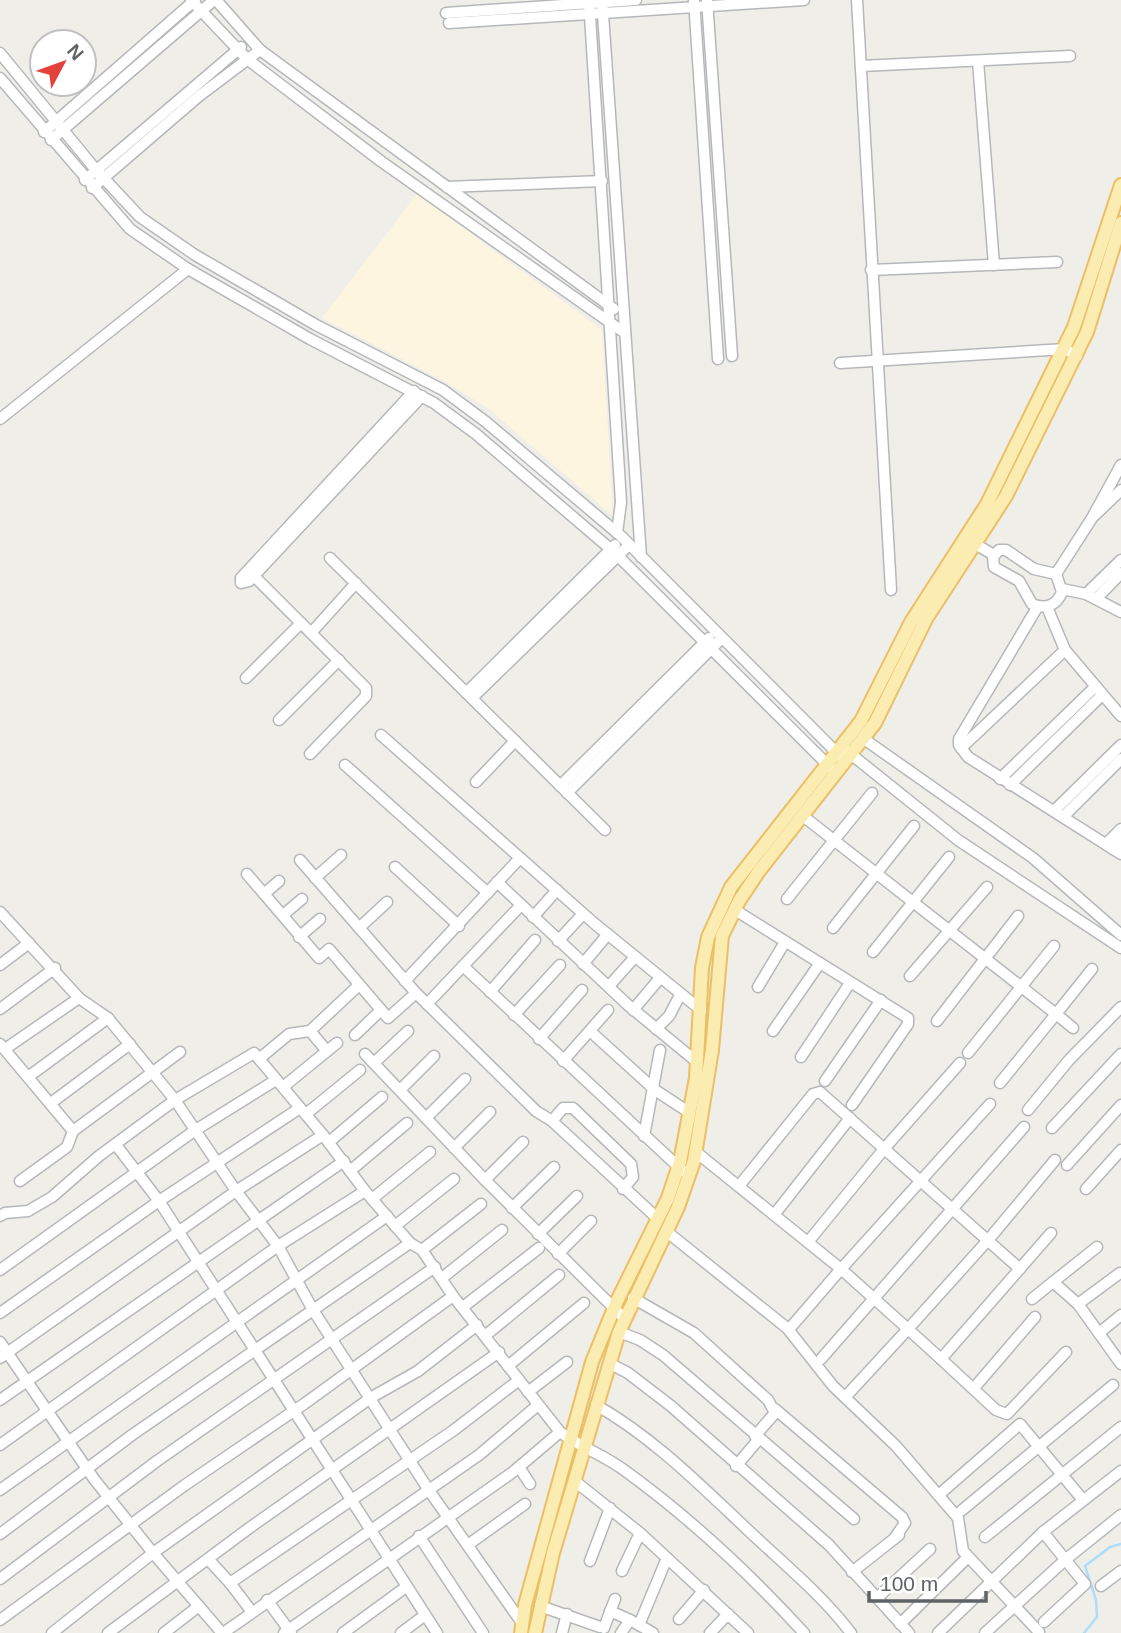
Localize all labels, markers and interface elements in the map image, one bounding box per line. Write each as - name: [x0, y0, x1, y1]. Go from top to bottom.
- north arrow: [28, 28, 98, 98]
- text: N: [63, 40, 88, 64]
- scale bar: [869, 1560, 986, 1604]
- text: 100 m: [880, 1572, 938, 1595]

